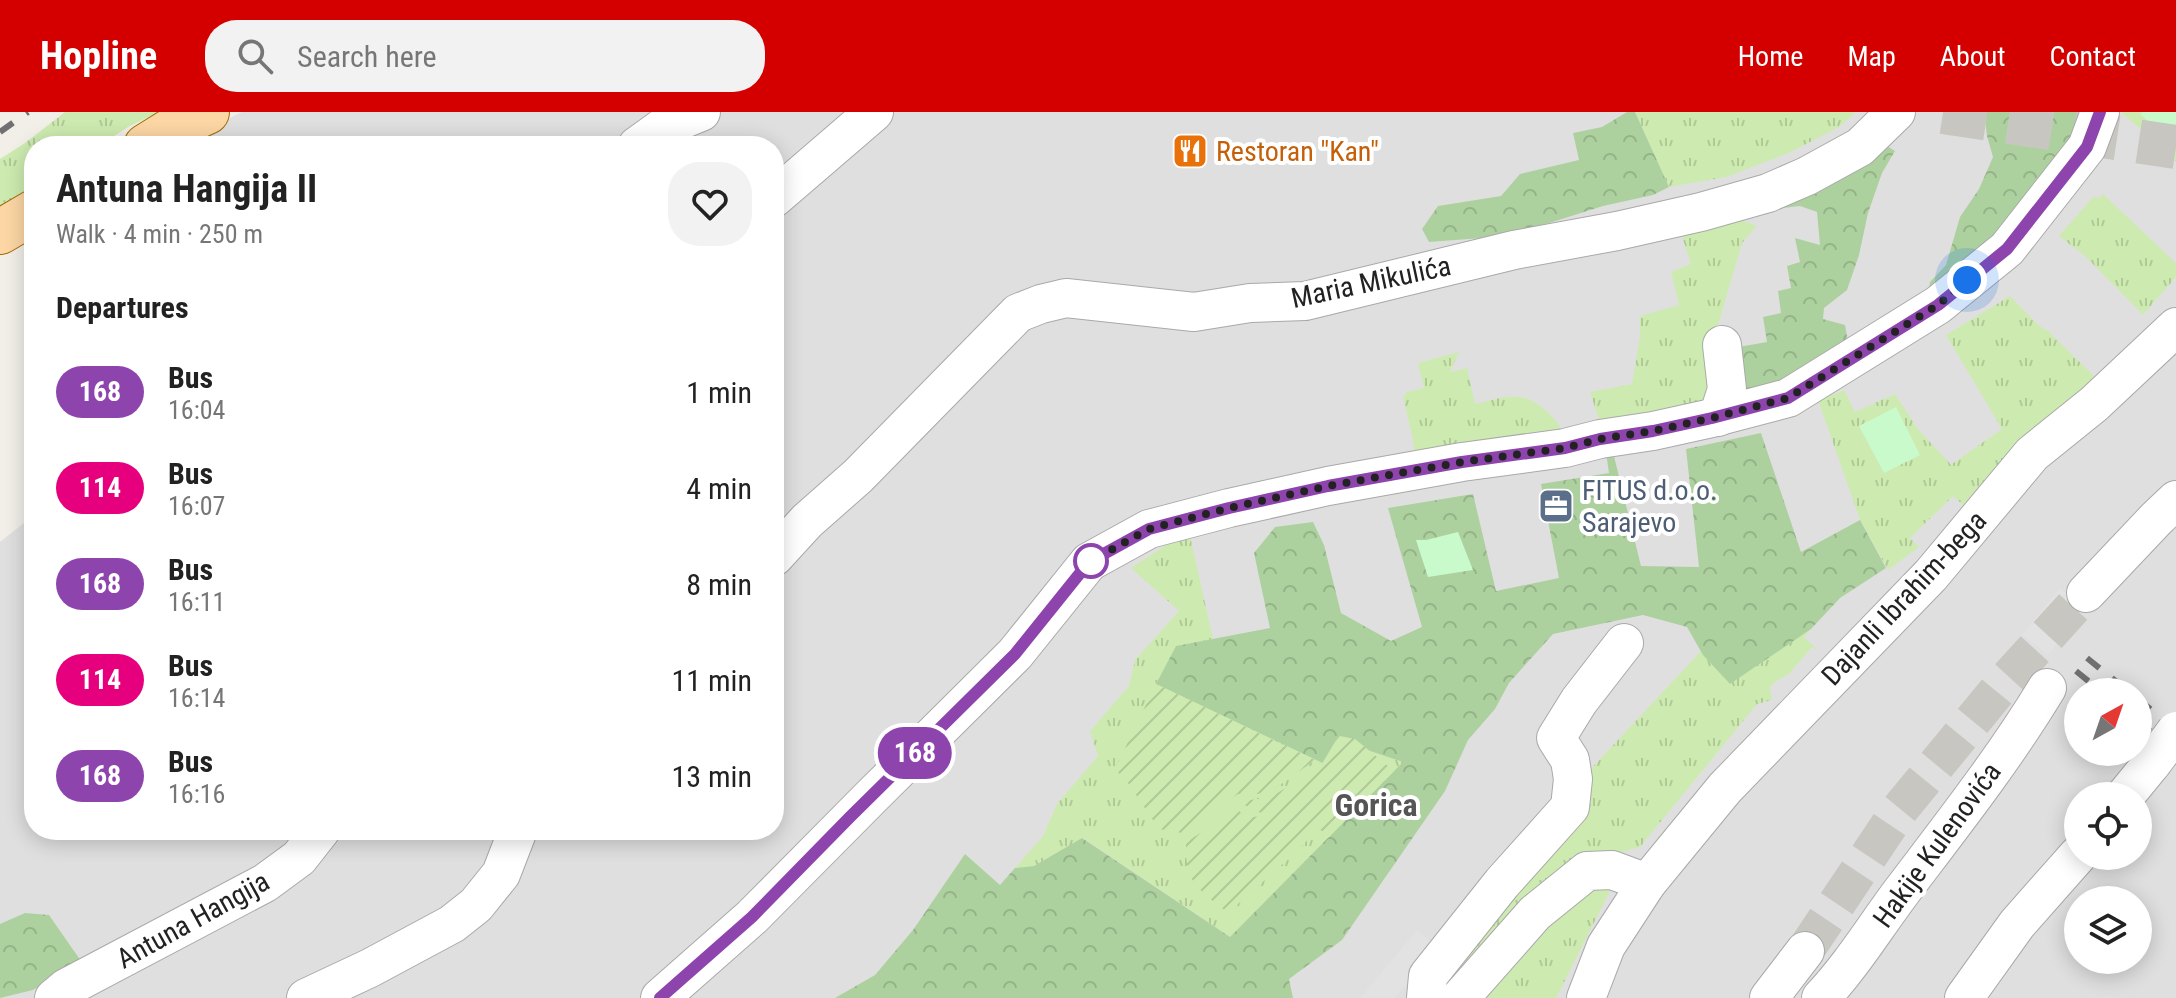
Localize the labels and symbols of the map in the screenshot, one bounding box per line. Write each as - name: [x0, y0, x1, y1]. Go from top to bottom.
- restaurant icon: Restoran "Kan": [1171, 132, 1209, 170]
- place label: Restoran "Kan": [1216, 135, 1379, 168]
- street label: Maria Mikulića: [1288, 249, 1454, 315]
- your location: [1947, 260, 1987, 300]
- place label: FITUS d.o.o. Sarajevo: [1582, 474, 1717, 539]
- office icon: FITUS d.o.o. Sarajevo: [1537, 487, 1575, 525]
- street label: Dajanli Ibrahim-bega: [1815, 504, 1993, 692]
- unlabelled marker: [1074, 544, 1108, 578]
- north arrow: [2064, 678, 2152, 766]
- line badge: 168: [869, 727, 961, 779]
- street label: Hakije Kulenovića: [1866, 756, 2008, 934]
- district label: Gorica: [1334, 786, 1418, 824]
- street label: Antuna Hangija: [111, 865, 275, 975]

